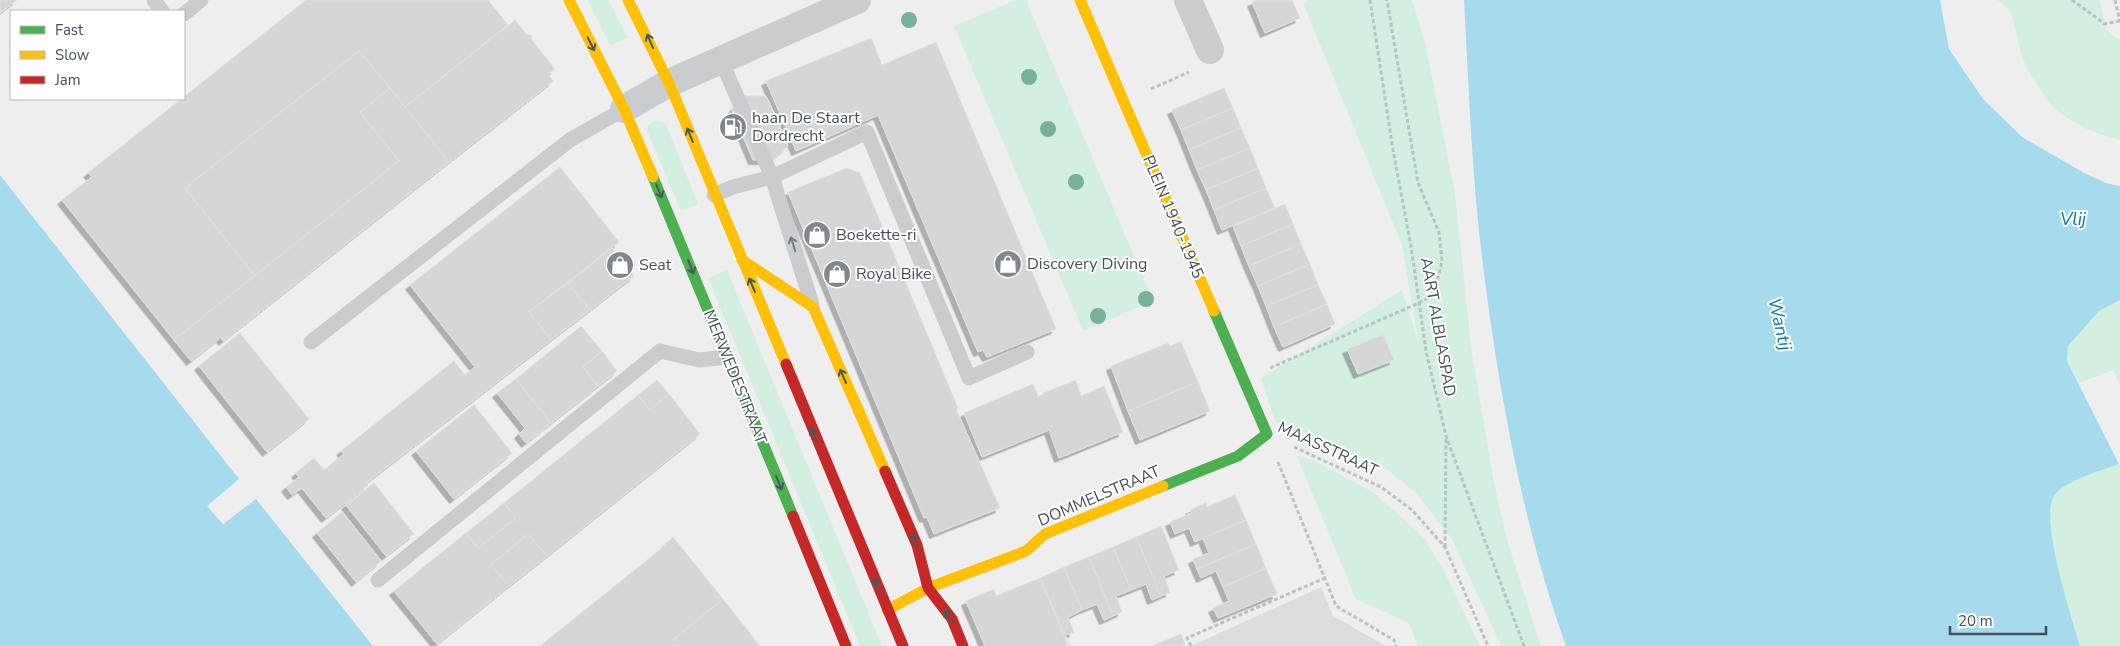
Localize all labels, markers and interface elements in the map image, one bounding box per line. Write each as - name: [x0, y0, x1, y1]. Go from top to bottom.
- legend: [10, 10, 185, 100]
- text: Fast: [55, 20, 84, 40]
- one-way arrow: [645, 34, 654, 49]
- one-way arrow: [586, 36, 596, 51]
- text: Slow: [55, 45, 90, 65]
- text: Jam: [54, 70, 81, 90]
- place label: haan De Staart Dordrecht: [752, 107, 860, 147]
- fuel station icon: haan De Staart Dordrecht: [718, 112, 748, 142]
- one-way arrow: [684, 128, 694, 143]
- street label: PLEIN 1940-1945: [1137, 152, 1209, 282]
- one-way arrow: [655, 183, 664, 198]
- water label: Vlij: [2060, 207, 2087, 231]
- shop icon: Boekette-ri: [802, 220, 832, 250]
- place label: Boekette-ri: [836, 224, 916, 246]
- one-way arrow: [788, 237, 798, 253]
- shop icon: Discovery Diving: [993, 249, 1023, 279]
- shop icon: Seat: [605, 250, 635, 280]
- place label: Discovery Diving: [1027, 253, 1148, 275]
- place label: Seat: [639, 254, 672, 276]
- street label: AART ALBLASPAD: [1415, 256, 1461, 398]
- shop icon: Royal Bike: [822, 259, 852, 289]
- one-way arrow: [687, 260, 696, 275]
- place label: Royal Bike: [856, 263, 932, 285]
- one-way arrow: [746, 278, 756, 293]
- water label: Wantij: [1762, 295, 1798, 353]
- street label: MERWEDESTRAAT: [698, 307, 772, 448]
- one-way arrow: [838, 369, 848, 384]
- street label: MAASSTRAAT: [1274, 416, 1382, 482]
- one-way arrow: [809, 428, 819, 443]
- street label: DOMMELSTRAAT: [1035, 460, 1164, 532]
- one-way arrow: [774, 475, 784, 490]
- one-way arrow: [910, 534, 919, 550]
- one-way arrow: [872, 578, 881, 593]
- scale bar: [1950, 604, 2046, 636]
- one-way arrow: [943, 609, 953, 623]
- text: 20 m: [1958, 611, 1993, 631]

